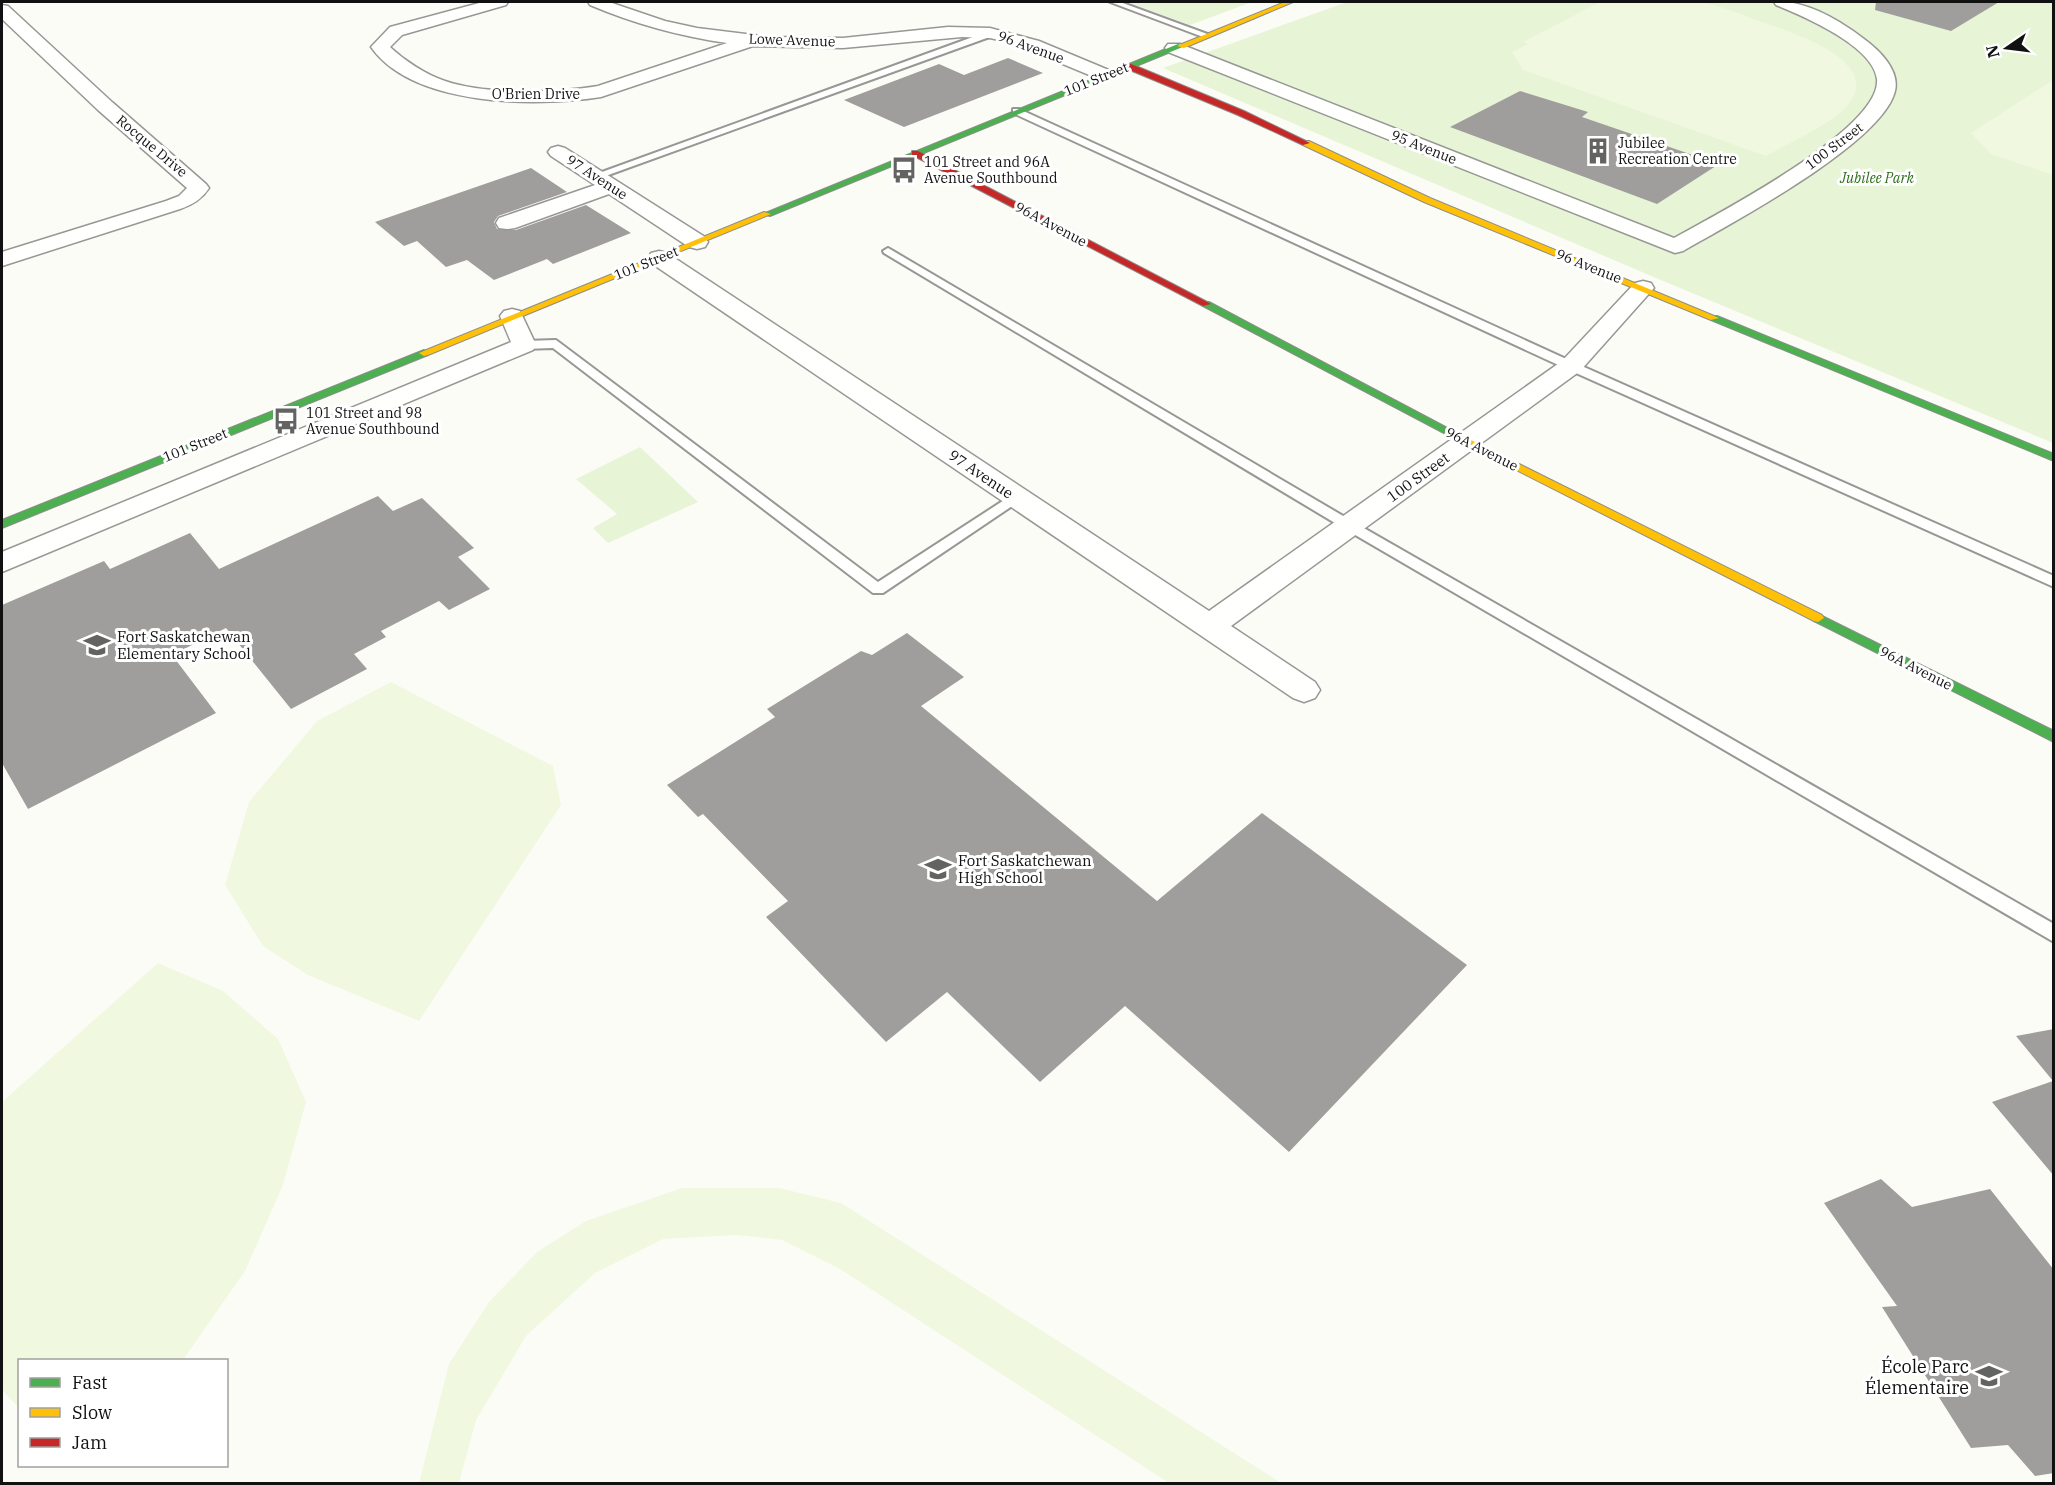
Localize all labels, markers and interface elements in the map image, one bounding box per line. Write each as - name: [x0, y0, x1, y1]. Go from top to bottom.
- north arrow: [1977, 18, 2037, 78]
- street label: 96 Avenue: [995, 27, 1067, 67]
- street label: Lowe Avenue: [748, 29, 836, 51]
- text: N: [1981, 43, 2004, 60]
- street label: 101 Street: [1061, 58, 1131, 100]
- street label: O'Brien Drive: [492, 85, 580, 103]
- street label: Rocque Drive: [113, 111, 191, 181]
- street label: 100 Street: [1802, 118, 1867, 174]
- street label: 95 Avenue: [1389, 126, 1459, 168]
- place label: Jubilee Recreation Centre: [1618, 134, 1737, 168]
- building icon: Jubilee Recreation Centre: [1583, 136, 1613, 166]
- street label: 97 Avenue: [563, 151, 631, 203]
- place label: 101 Street and 96A Avenue Southbound: [924, 153, 1058, 187]
- bus stop icon: 101 Street and 96A Avenue Southbound: [889, 155, 919, 185]
- park label: Jubilee Park: [1839, 169, 1915, 187]
- street label: 96A Avenue: [1012, 198, 1090, 250]
- street label: 101 Street: [611, 242, 681, 284]
- street label: 96 Avenue: [1554, 245, 1624, 287]
- place label: 101 Street and 98 Avenue Southbound: [306, 404, 440, 438]
- bus stop icon: 101 Street and 98 Avenue Southbound: [271, 406, 301, 436]
- street label: 96A Avenue: [1443, 423, 1521, 475]
- street label: 101 Street: [160, 424, 230, 466]
- street label: 97 Avenue: [945, 445, 1017, 503]
- street label: 100 Street: [1383, 448, 1453, 506]
- place label: Fort Saskatchewan Elementary School: [117, 627, 251, 663]
- school or university icon: Fort Saskatchewan Elementary School: [82, 630, 112, 660]
- street label: 96A Avenue: [1877, 642, 1955, 694]
- place label: Fort Saskatchewan High School: [958, 851, 1092, 887]
- school or university icon: Fort Saskatchewan High School: [923, 854, 953, 884]
- place label: École Parc Élementaire: [1865, 1355, 1969, 1399]
- legend: [18, 1359, 228, 1467]
- school or university icon: École Parc Élementaire: [1974, 1361, 2004, 1391]
- text: Fast: [72, 1371, 107, 1394]
- text: Slow: [72, 1401, 112, 1424]
- text: Jam: [72, 1431, 107, 1454]

